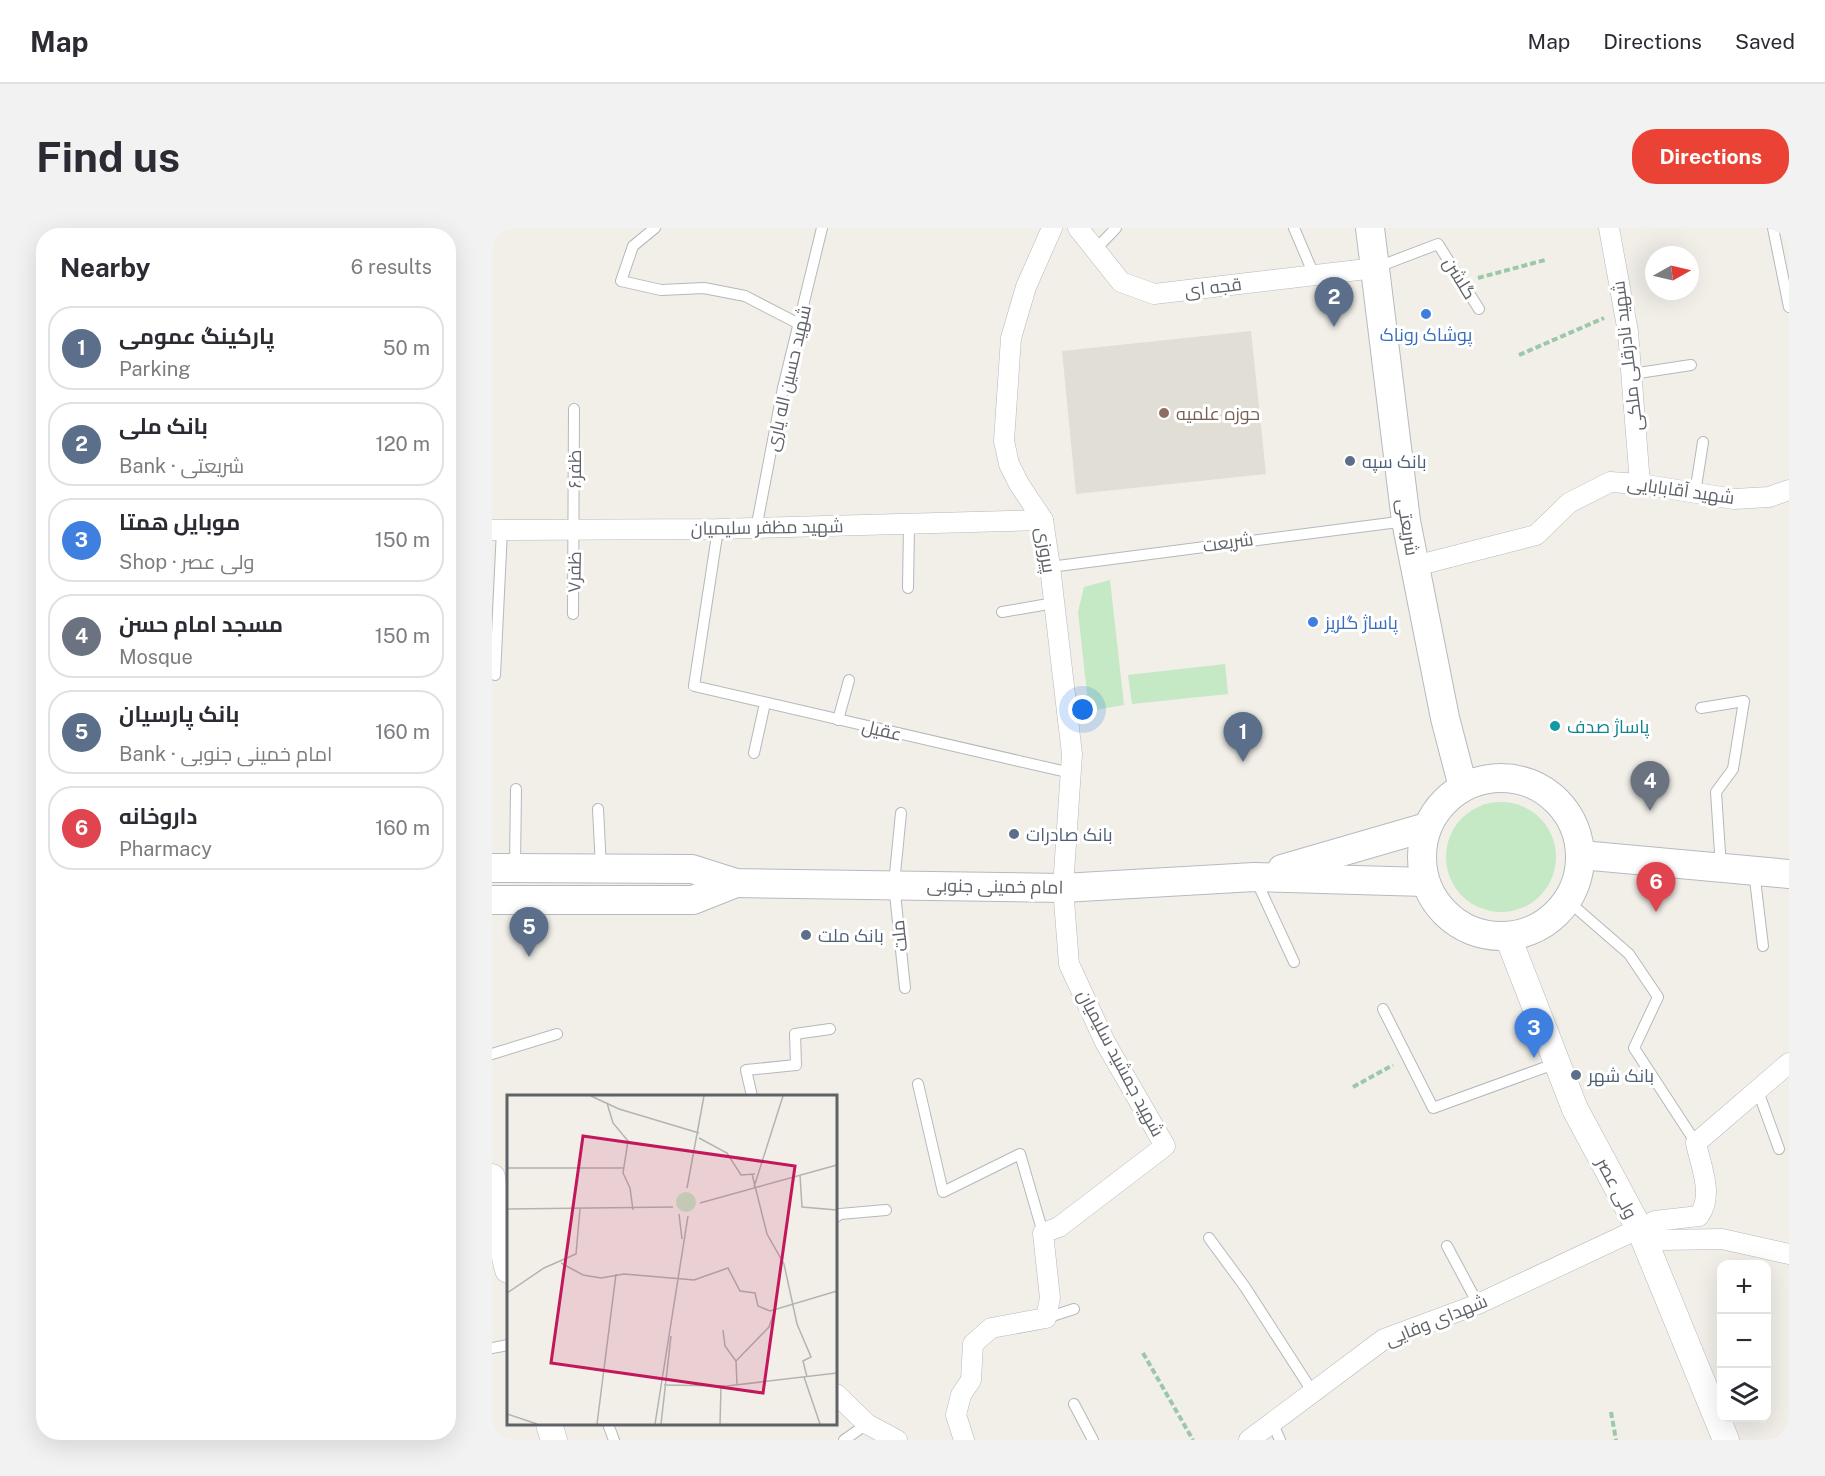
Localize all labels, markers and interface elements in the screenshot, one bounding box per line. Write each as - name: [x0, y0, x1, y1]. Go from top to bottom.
- text: Map: [30, 25, 89, 58]
- text: Map: [1528, 29, 1570, 54]
- text: Directions: [1603, 29, 1702, 54]
- text: Saved: [1735, 29, 1795, 54]
- button: Directions: [1632, 129, 1789, 184]
- text: Find us: [36, 132, 180, 181]
- north arrow: [1645, 246, 1699, 300]
- text: Nearby: [60, 252, 150, 283]
- street label: گلشن: [1438, 253, 1481, 303]
- text: 6 results: [351, 255, 432, 279]
- street label: قجه ای: [1183, 273, 1243, 302]
- pin: 2: [1314, 278, 1354, 327]
- street label: شهید نادرقلی ملکی: [1607, 280, 1648, 432]
- street label: شهید حسین اله یاری: [761, 303, 816, 453]
- marker: پوشاک روناک: [1419, 307, 1433, 321]
- text: پارکینگ عمومی: [119, 323, 274, 349]
- place label: پوشاک روناک: [1380, 324, 1473, 347]
- text: 1: [77, 336, 86, 360]
- text: 50 m: [383, 336, 430, 360]
- text: Parking: [119, 357, 191, 381]
- place label: حوزه علمیه: [1176, 403, 1260, 425]
- marker: حوزه علمیه: [1157, 406, 1171, 420]
- text: بانک ملی: [119, 413, 208, 439]
- text: 2: [75, 432, 88, 456]
- text: 120 m: [376, 432, 430, 456]
- street label: ظفر۶: [564, 450, 586, 488]
- place label: بانک سپه: [1362, 451, 1427, 473]
- text: Bank · شریعتی: [119, 454, 244, 478]
- marker: بانک سپه: [1343, 454, 1357, 468]
- street label: شهید آقابابایی: [1626, 472, 1736, 509]
- street label: شریعتی: [1392, 497, 1423, 557]
- text: موبایل همتا: [119, 509, 240, 535]
- street label: شهید مظفر سلیمیان: [690, 515, 844, 540]
- street label: پیروزی: [1030, 526, 1060, 575]
- text: 3: [75, 528, 88, 552]
- text: 150 m: [375, 528, 430, 552]
- street label: شریعت: [1201, 528, 1255, 557]
- text: Shop · ولی عصر: [119, 550, 254, 574]
- street label: ظفر۷: [563, 551, 586, 593]
- text: مسجد امام حسن: [119, 611, 283, 637]
- place label: پاساژ گلریز: [1324, 612, 1398, 635]
- marker: پاساژ گلریز: [1306, 615, 1320, 629]
- text: 4: [75, 624, 88, 648]
- text: 150 m: [375, 624, 430, 648]
- text: Mosque: [119, 645, 193, 669]
- your location: [1068, 695, 1097, 724]
- text: بانک پارسیان: [119, 701, 239, 727]
- pin: 1: [1224, 712, 1263, 762]
- street label: عقیل: [860, 715, 904, 746]
- place label: پاساژ صدف: [1567, 716, 1650, 739]
- marker: پاساژ صدف: [1548, 719, 1562, 733]
- text: 5: [75, 720, 88, 744]
- text: 160 m: [375, 720, 430, 744]
- text: Bank · امام خمینی جنوبی: [119, 742, 332, 766]
- pin: 4: [1630, 762, 1670, 811]
- text: داروخانه: [119, 803, 197, 829]
- text: 6: [75, 816, 88, 840]
- text: 160 m: [375, 816, 430, 840]
- place label: بانک صادرات: [1026, 824, 1113, 846]
- marker: بانک صادرات: [1007, 827, 1021, 841]
- text: Pharmacy: [119, 837, 212, 861]
- pin: 6: [1636, 862, 1676, 912]
- street label: امام خمینی جنوبی: [926, 874, 1064, 900]
- pin: 5: [510, 908, 549, 957]
- street label: ملت: [887, 919, 911, 953]
- place label: بانک ملت: [818, 925, 884, 946]
- marker: بانک ملت: [799, 928, 813, 942]
- street label: شهید جمشید سلیمیان: [1072, 986, 1169, 1141]
- pin: 3: [1514, 1008, 1554, 1058]
- place label: بانک شهر: [1587, 1065, 1654, 1087]
- marker: بانک شهر: [1569, 1068, 1583, 1082]
- inset map: [507, 1095, 837, 1425]
- street label: ولی عصر: [1591, 1153, 1642, 1222]
- map controls: [1717, 1260, 1771, 1422]
- button: +: [1717, 1260, 1771, 1314]
- street label: شهدای وفایی: [1382, 1290, 1491, 1351]
- button: −: [1717, 1314, 1771, 1368]
- button: layers: [1717, 1368, 1771, 1422]

